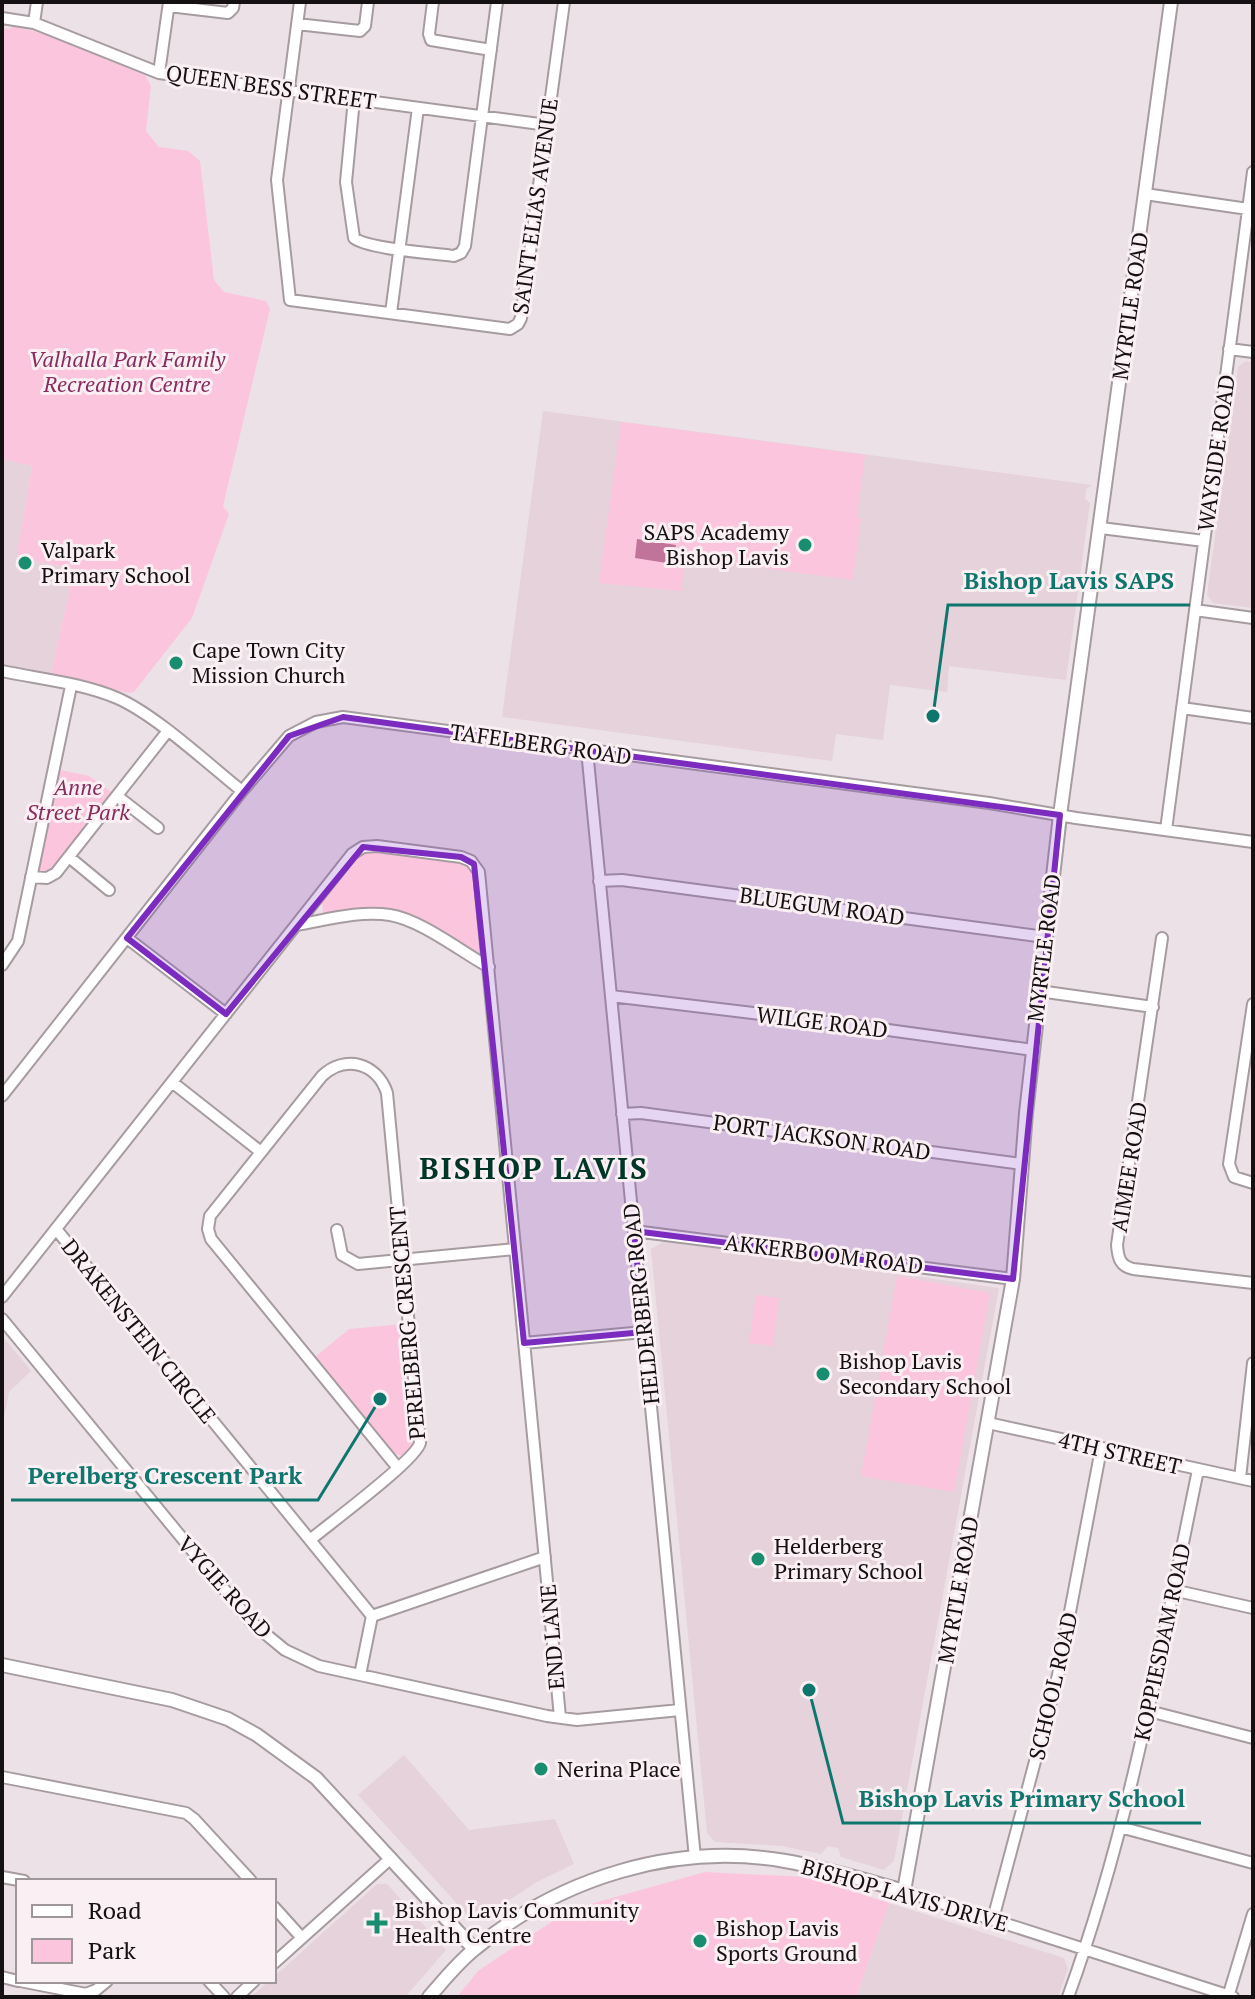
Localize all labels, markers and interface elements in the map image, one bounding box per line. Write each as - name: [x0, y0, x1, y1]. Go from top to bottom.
- street label: QUEEN BESS STREET: [164, 57, 378, 116]
- street label: SAINT ELIAS AVENUE: [505, 96, 564, 316]
- street label: MYRTLE ROAD: [1105, 230, 1154, 382]
- park label: Valhalla Park Family Recreation Centre: [29, 344, 226, 398]
- street label: WAYSIDE ROAD: [1190, 373, 1241, 533]
- place label: SAPS Academy Bishop Lavis: [643, 517, 790, 571]
- place label: Valpark Primary School: [41, 535, 190, 589]
- marker: SAPS Academy Bishop Lavis: [796, 536, 814, 554]
- marker: Valpark Primary School: [16, 554, 34, 572]
- callout: Bishop Lavis SAPS: [948, 557, 1190, 605]
- text: Bishop Lavis SAPS: [964, 564, 1174, 596]
- place label: Cape Town City Mission Church: [192, 635, 346, 689]
- marker: Cape Town City Mission Church: [167, 654, 185, 672]
- street label: TAFELBERG ROAD: [448, 716, 634, 771]
- park label: Anne Street Park: [26, 772, 130, 826]
- street label: MYRTLE ROAD: [1020, 872, 1067, 1024]
- street label: BLUEGUM ROAD: [738, 880, 907, 931]
- street label: WILGE ROAD: [755, 999, 889, 1044]
- street label: AIMEE ROAD: [1104, 1100, 1153, 1234]
- street label: PORT JACKSON ROAD: [712, 1107, 933, 1166]
- district label: BISHOP LAVIS: [419, 1148, 649, 1188]
- street label: HELDERBERG ROAD: [616, 1202, 666, 1406]
- street label: PERELBERG CRESCENT: [382, 1205, 431, 1441]
- street label: AKKERBOOM ROAD: [723, 1227, 925, 1280]
- street label: DRAKENSTEIN CIRCLE: [56, 1232, 223, 1429]
- place label: Bishop Lavis Secondary School: [839, 1346, 1011, 1400]
- marker: Bishop Lavis Secondary School: [814, 1365, 832, 1383]
- street label: 4TH STREET: [1056, 1424, 1185, 1481]
- callout: Perelberg Crescent Park: [11, 1452, 318, 1500]
- text: Perelberg Crescent Park: [28, 1459, 302, 1491]
- street label: MYRTLE ROAD: [930, 1514, 985, 1666]
- street label: VYGIE ROAD: [172, 1529, 279, 1644]
- place label: Helderberg Primary School: [774, 1531, 923, 1585]
- street label: KOPPIESDAM ROAD: [1126, 1540, 1197, 1743]
- marker: Helderberg Primary School: [749, 1550, 767, 1568]
- street label: END LANE: [532, 1583, 571, 1691]
- street label: SCHOOL ROAD: [1021, 1609, 1084, 1763]
- place label: Nerina Place: [557, 1754, 681, 1783]
- marker: Nerina Place: [532, 1760, 550, 1778]
- callout: Bishop Lavis Primary School: [843, 1775, 1201, 1823]
- text: Bishop Lavis Primary School: [859, 1782, 1185, 1814]
- street label: BISHOP LAVIS DRIVE: [798, 1851, 1012, 1938]
- legend: [16, 1879, 276, 1983]
- text: Road: [88, 1894, 142, 1926]
- place label: Bishop Lavis Community Health Centre: [395, 1895, 640, 1949]
- marker: Bishop Lavis Community Health Centre: [366, 1912, 388, 1934]
- place label: Bishop Lavis Sports Ground: [716, 1913, 858, 1967]
- marker: Bishop Lavis Sports Ground: [691, 1932, 709, 1950]
- text: Park: [88, 1934, 137, 1966]

